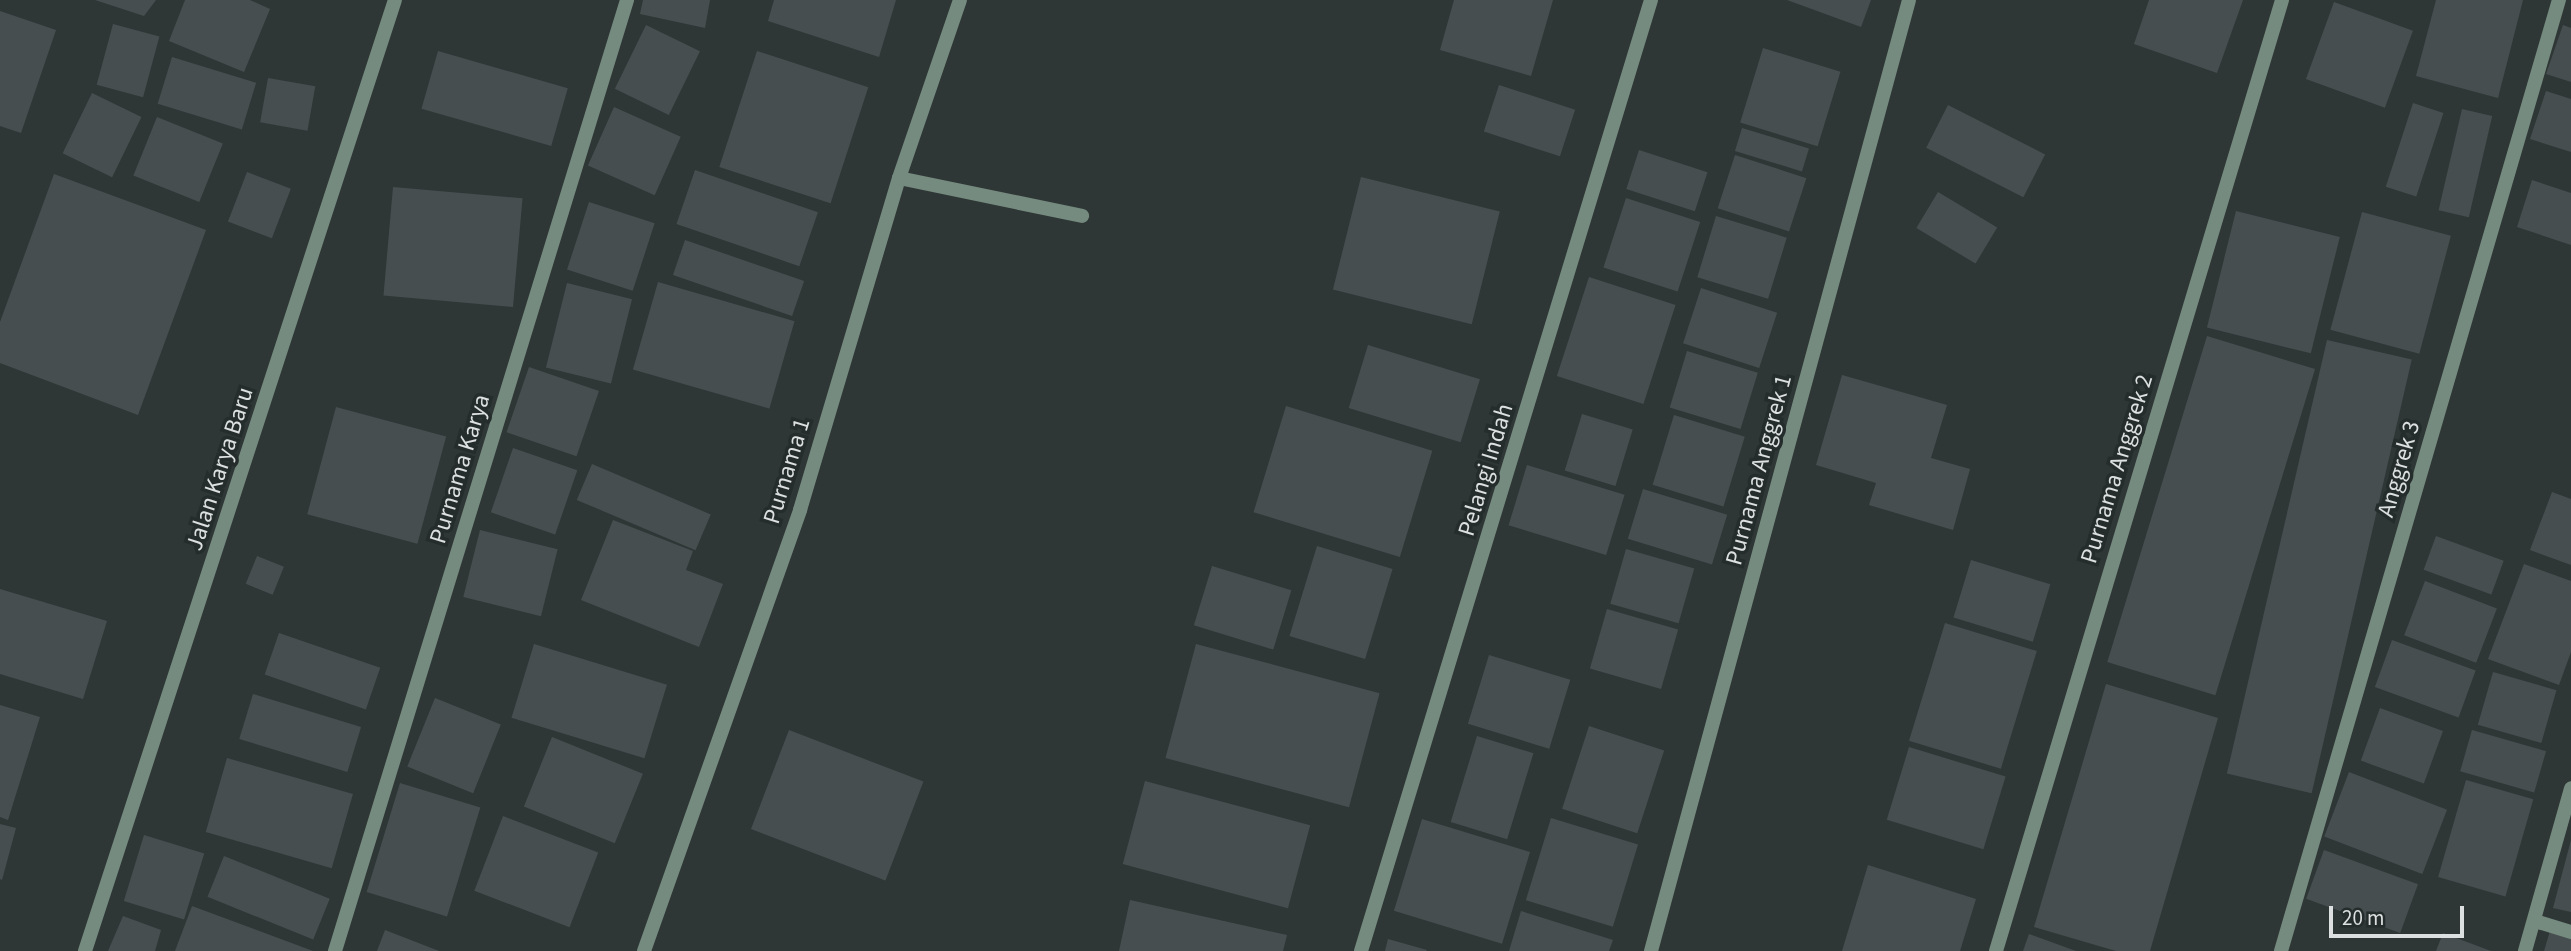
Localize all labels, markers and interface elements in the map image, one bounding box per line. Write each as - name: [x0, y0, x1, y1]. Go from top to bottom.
- street label: Purnama Anggrek 2: [2075, 371, 2159, 567]
- street label: Purnama Anggrek 1: [1720, 372, 1798, 568]
- street label: Jalan Karya Baru: [180, 384, 260, 554]
- street label: Purnama Karya: [424, 391, 496, 547]
- street label: Pelangi Indah: [1452, 400, 1520, 540]
- street label: Purnama 1: [757, 415, 817, 527]
- street label: Anggrek 3: [2372, 417, 2426, 521]
- scale bar: [2333, 892, 2468, 936]
- text: 20 m: [2342, 903, 2384, 933]

